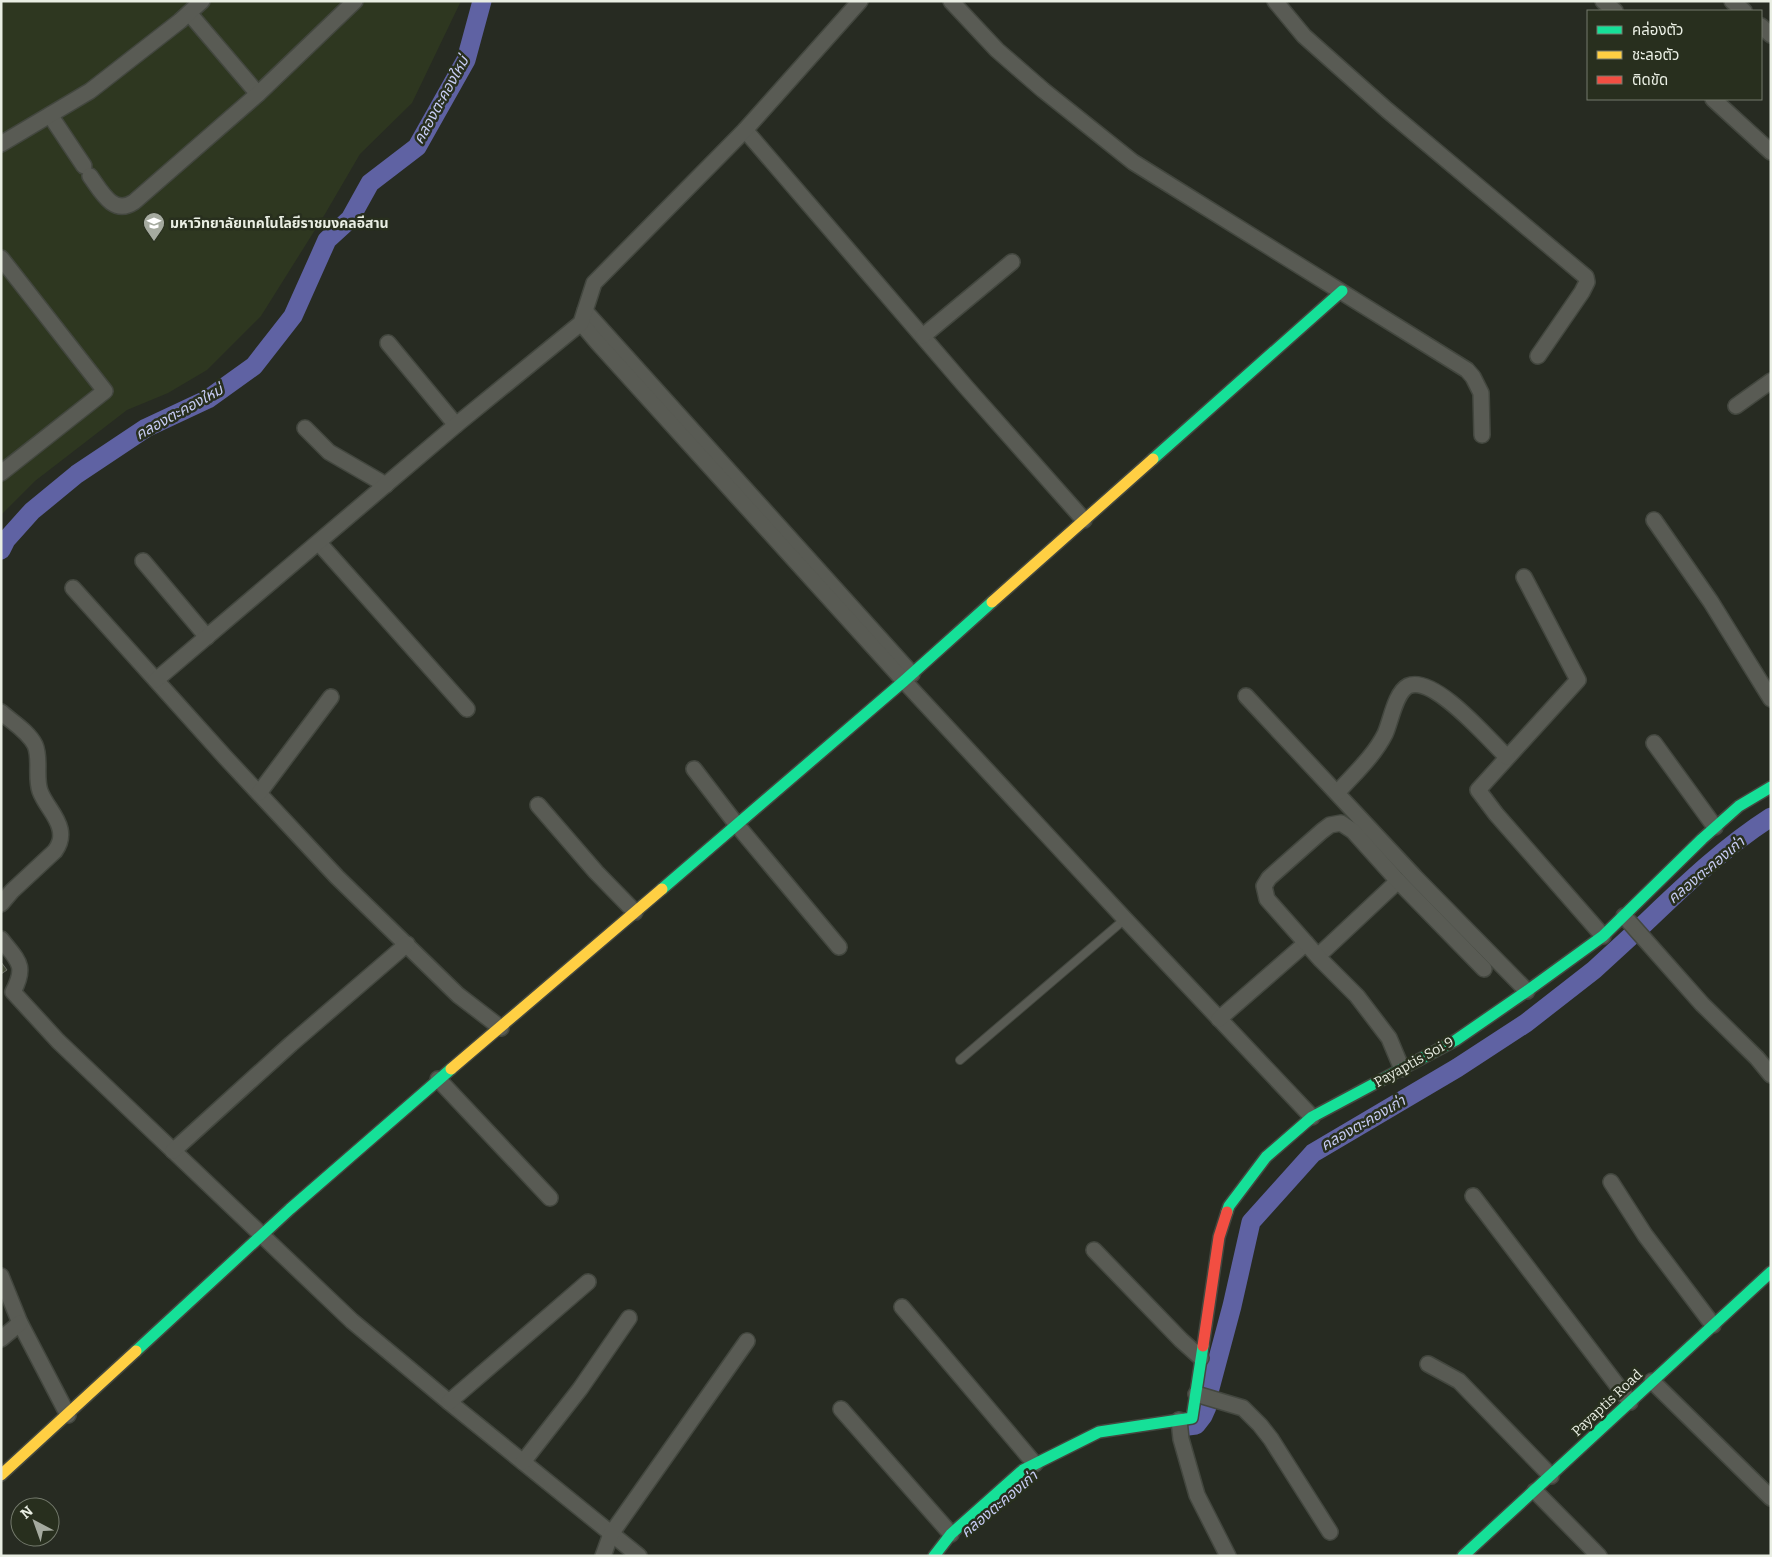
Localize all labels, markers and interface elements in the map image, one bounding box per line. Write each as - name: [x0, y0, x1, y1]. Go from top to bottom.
- legend: [1587, 10, 1762, 100]
- text: คล่องตัว: [1632, 21, 1683, 39]
- text: ชะลอตัว: [1632, 46, 1679, 64]
- water label: คลองตะคองใหม่: [410, 51, 473, 147]
- text: ติดขัด: [1632, 71, 1668, 89]
- school or university icon: มหาวิทยาลัยเทคโนโลยีราชมงคลอีสาน: [142, 211, 166, 242]
- place label: มหาวิทยาลัยเทคโนโลยีราชมงคลอีสาน: [170, 215, 389, 232]
- water label: คลองตะคองใหม่: [132, 380, 228, 443]
- water label: คลองตะคองเก่า: [1664, 832, 1749, 907]
- street label: Payaptis Soi 9: [1371, 1033, 1457, 1091]
- water label: คลองตะคองเก่า: [1318, 1091, 1409, 1154]
- street label: Payaptis Road: [1568, 1366, 1646, 1440]
- water label: คลองตะคองเก่า: [957, 1466, 1042, 1541]
- north arrow: [10, 1497, 60, 1547]
- text: N: [17, 1502, 37, 1523]

